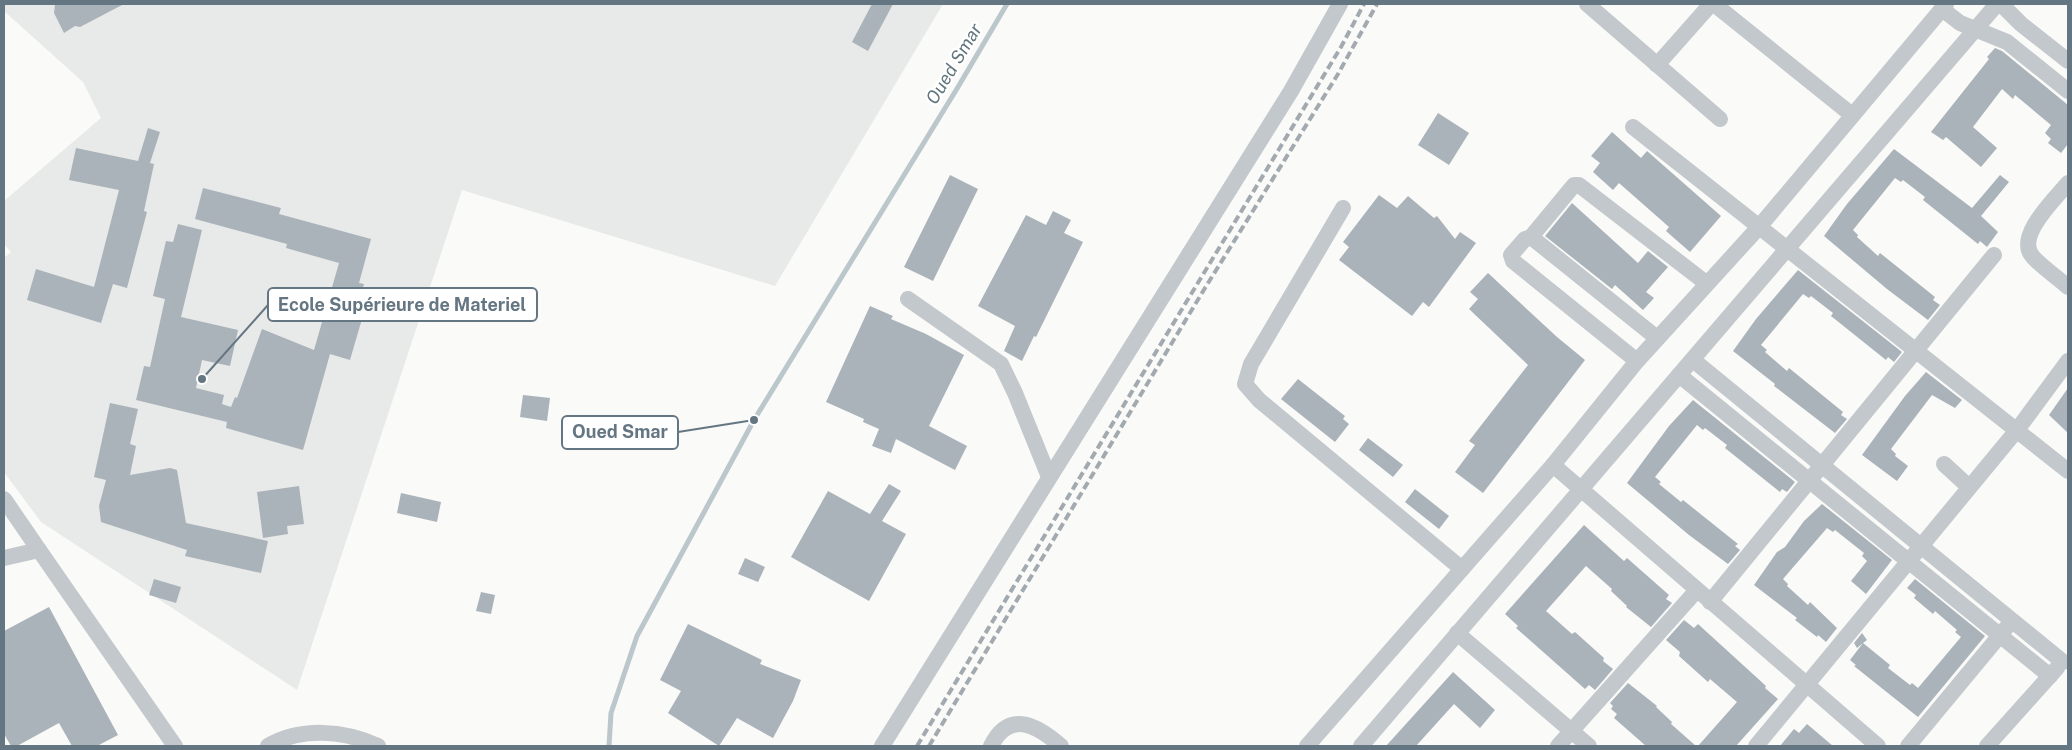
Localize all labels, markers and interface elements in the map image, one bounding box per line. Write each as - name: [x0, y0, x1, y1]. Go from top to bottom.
- water label: Oued Smar: [921, 19, 986, 108]
- callout: Ecole Supérieure de Materiel: [268, 288, 537, 321]
- text: Ecole Supérieure de Materiel: [278, 294, 526, 315]
- callout: Oued Smar: [562, 416, 678, 449]
- text: Oued Smar: [572, 421, 669, 442]

